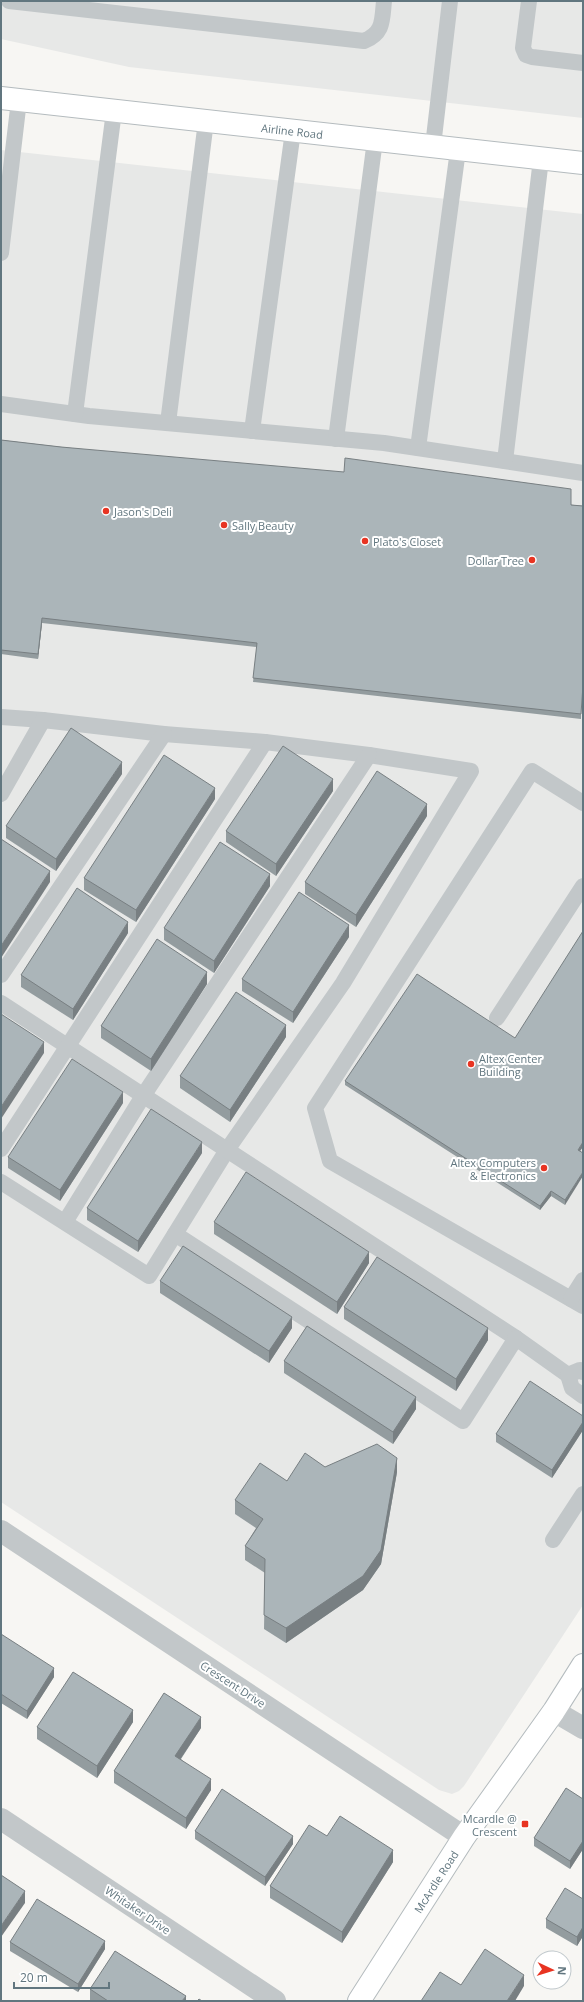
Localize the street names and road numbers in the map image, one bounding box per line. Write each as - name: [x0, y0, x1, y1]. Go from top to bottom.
- street label: Airline Road: [261, 120, 324, 141]
- street label: Crescent Drive: [198, 1657, 268, 1711]
- street label: McArdle Road: [410, 1847, 461, 1916]
- street label: Whitaker Drive: [102, 1883, 174, 1937]

